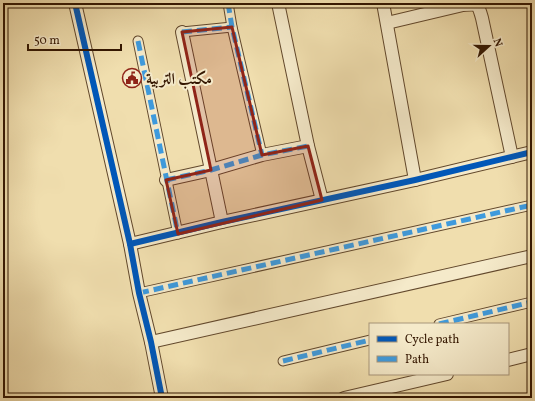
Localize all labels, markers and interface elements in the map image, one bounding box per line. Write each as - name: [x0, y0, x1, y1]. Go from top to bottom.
- scale bar: [28, 26, 121, 52]
- north arrow: [469, 26, 509, 66]
- text: 50 m: [34, 33, 60, 49]
- text: N: [489, 37, 505, 49]
- public building icon: مكتب التربية: [121, 67, 143, 89]
- place label: مكتب التربية: [146, 69, 212, 91]
- legend: [369, 323, 509, 375]
- text: Cycle path: [405, 332, 460, 348]
- text: Path: [405, 352, 429, 368]

